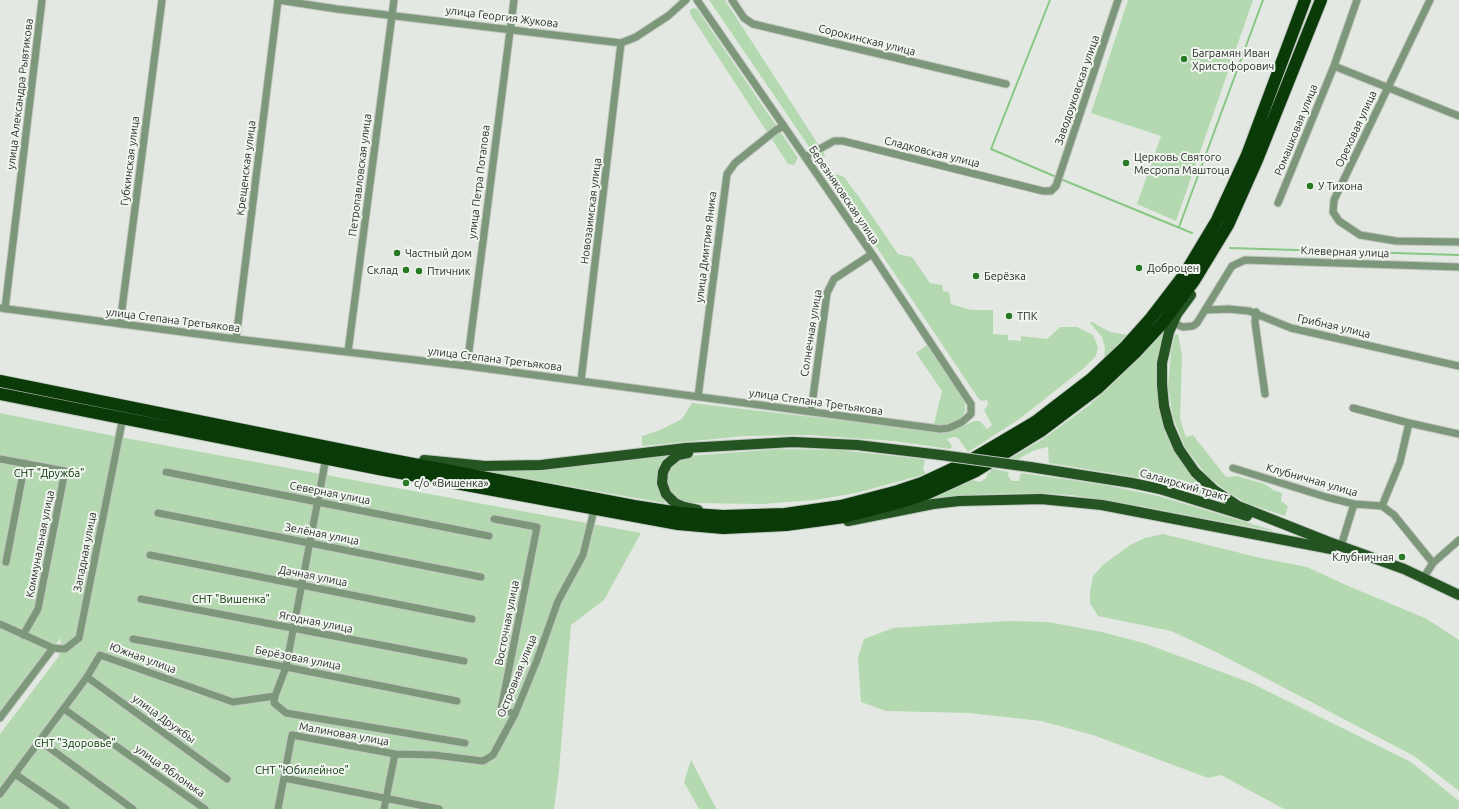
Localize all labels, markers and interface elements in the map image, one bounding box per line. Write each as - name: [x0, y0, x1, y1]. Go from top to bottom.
- street label: улица Георгия Жукова: [445, 4, 559, 30]
- street label: улица Александра Рывтикова: [4, 18, 36, 170]
- street label: Сорокинская улица: [817, 22, 917, 58]
- street label: Заводоуковская улица: [1052, 33, 1102, 147]
- place label: Баграмян Иван Христофорович: [1192, 46, 1274, 72]
- marker: Баграмян Иван Христофорович: [1179, 54, 1189, 64]
- street label: Ромашковая улица: [1272, 82, 1320, 178]
- street label: Ореховая улица: [1332, 89, 1380, 169]
- street label: Петропавловская улица: [346, 113, 374, 237]
- street label: Губкинская улица: [118, 115, 142, 207]
- street label: Крещенская улица: [234, 120, 258, 216]
- street label: улица Петра Потапова: [465, 124, 493, 240]
- street label: Сладковская улица: [883, 134, 981, 170]
- street label: Березняковская улица: [806, 143, 882, 247]
- place label: Церковь Святого Месропа Маштоца: [1134, 150, 1230, 176]
- street label: Новозаимская улица: [578, 157, 604, 265]
- marker: Церковь Святого Месропа Маштоца: [1121, 158, 1131, 168]
- place label: У Тихона: [1318, 179, 1363, 193]
- marker: У Тихона: [1305, 181, 1315, 191]
- street label: улица Дмитрия Яника: [693, 191, 719, 303]
- street label: Клеверная улица: [1300, 244, 1390, 260]
- place label: Частный дом: [405, 246, 472, 260]
- marker: Частный дом: [392, 248, 402, 258]
- place label: Доброцен: [1147, 261, 1199, 275]
- place label: Склад: [367, 263, 398, 277]
- marker: Доброцен: [1134, 263, 1144, 273]
- place label: Птичник: [427, 264, 470, 278]
- marker: Склад: [401, 265, 411, 275]
- marker: Птичник: [414, 266, 424, 276]
- place label: Берёзка: [984, 269, 1026, 283]
- marker: Берёзка: [971, 271, 981, 281]
- street label: Солнечная улица: [798, 288, 824, 378]
- street label: улица Степана Третьякова: [105, 305, 241, 335]
- place label: ТПК: [1017, 309, 1037, 323]
- marker: ТПК: [1004, 311, 1014, 321]
- street label: Грибная улица: [1296, 311, 1372, 341]
- street label: улица Степана Третьякова: [427, 344, 563, 374]
- street label: улица Степана Третьякова: [748, 386, 884, 418]
- street label: Клубничная улица: [1265, 461, 1359, 499]
- park label: СНТ "Дружба": [14, 466, 84, 480]
- street label: Салаирский тракт: [1138, 466, 1230, 504]
- place label: с/о «Вишенка»: [414, 476, 489, 490]
- marker: с/о «Вишенка»: [401, 478, 411, 488]
- street label: Северная улица: [288, 479, 372, 507]
- street label: Коммунальная улица: [23, 489, 57, 599]
- street label: Западная улица: [71, 511, 99, 593]
- street label: Зелёная улица: [284, 520, 360, 548]
- place label: Клубничная: [1332, 550, 1394, 564]
- marker: Клубничная: [1397, 552, 1407, 562]
- street label: Дачная улица: [278, 563, 348, 589]
- street label: Восточная улица: [492, 579, 522, 667]
- park label: СНТ "Вишенка": [192, 592, 270, 606]
- street label: Ягодная улица: [278, 608, 354, 636]
- street label: Островная улица: [494, 633, 540, 719]
- street label: Южная улица: [108, 640, 178, 676]
- street label: Берёзовая улица: [254, 643, 342, 673]
- street label: улица Дружбы: [130, 692, 198, 746]
- street label: Малиновая улица: [298, 720, 390, 748]
- park label: СНТ "Здоровье": [34, 736, 116, 750]
- street label: улица Яблонька: [133, 742, 207, 800]
- park label: СНТ "Юбилейное": [255, 763, 349, 777]

